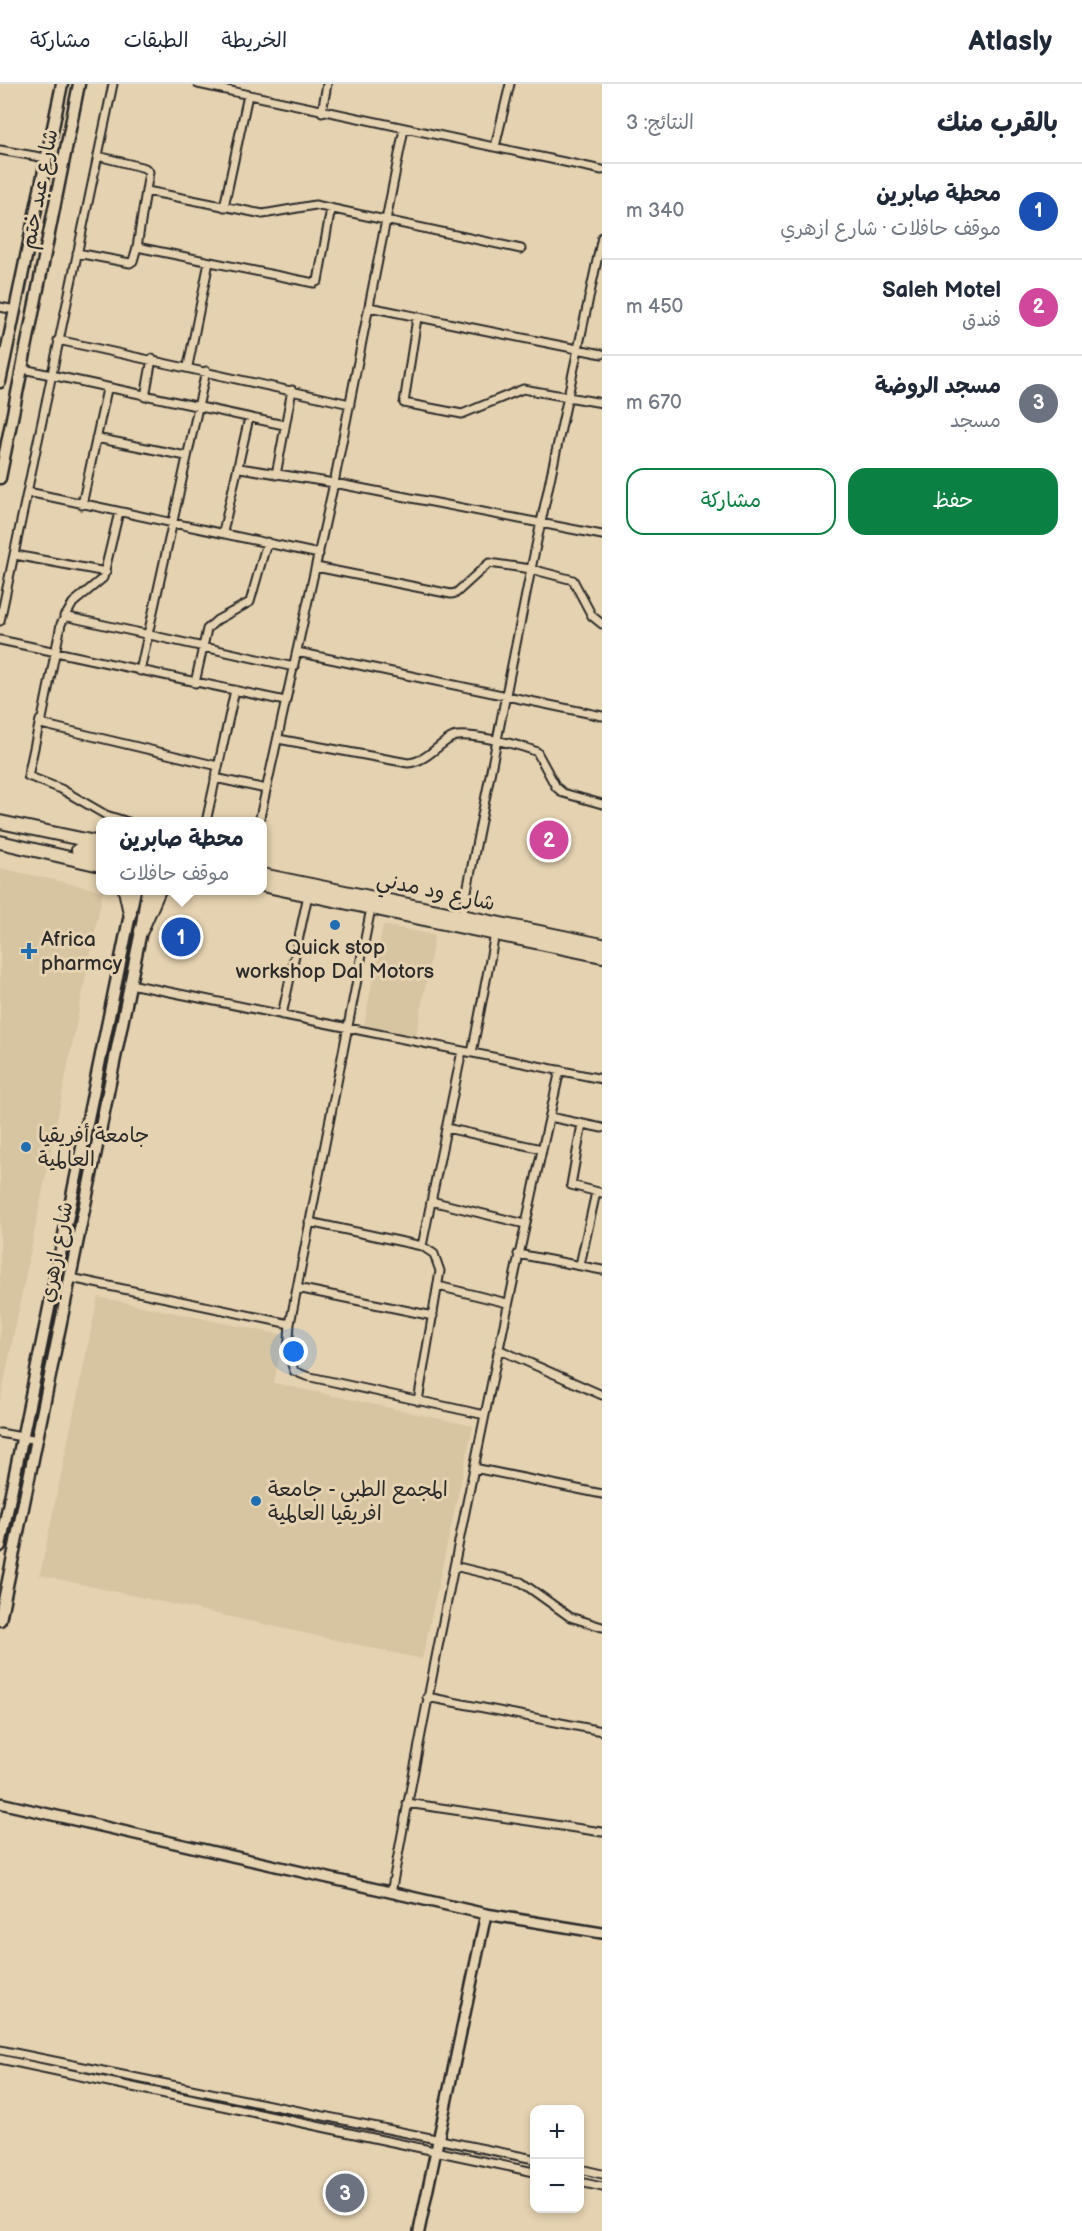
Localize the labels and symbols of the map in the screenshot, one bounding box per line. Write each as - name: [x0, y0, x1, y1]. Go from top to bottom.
- street label: شارع عبد ختم: [16, 127, 66, 252]
- pin: 2: [530, 818, 568, 862]
- street label: شارع ود مدني: [373, 867, 497, 922]
- pin: 1: [162, 914, 201, 960]
- marker: Quick stop workshop Dal Motors: [328, 918, 342, 932]
- place label: Africa pharmcy: [41, 927, 123, 976]
- place label: Quick stop workshop Dal Motors: [236, 935, 434, 984]
- marker: Africa pharmcy: [22, 944, 36, 958]
- place label: جامعة أفريقيا العالمية: [38, 1123, 149, 1172]
- marker: جامعة أفريقيا العالمية: [19, 1140, 33, 1154]
- street label: شارع ازهري: [34, 1199, 80, 1305]
- your location: [279, 1337, 308, 1366]
- place label: المجمع الطبي - جامعة افريقيا العالمية: [268, 1477, 448, 1526]
- marker: المجمع الطبي - جامعة افريقيا العالمية: [249, 1494, 263, 1508]
- pin: 3: [326, 2170, 364, 2216]

